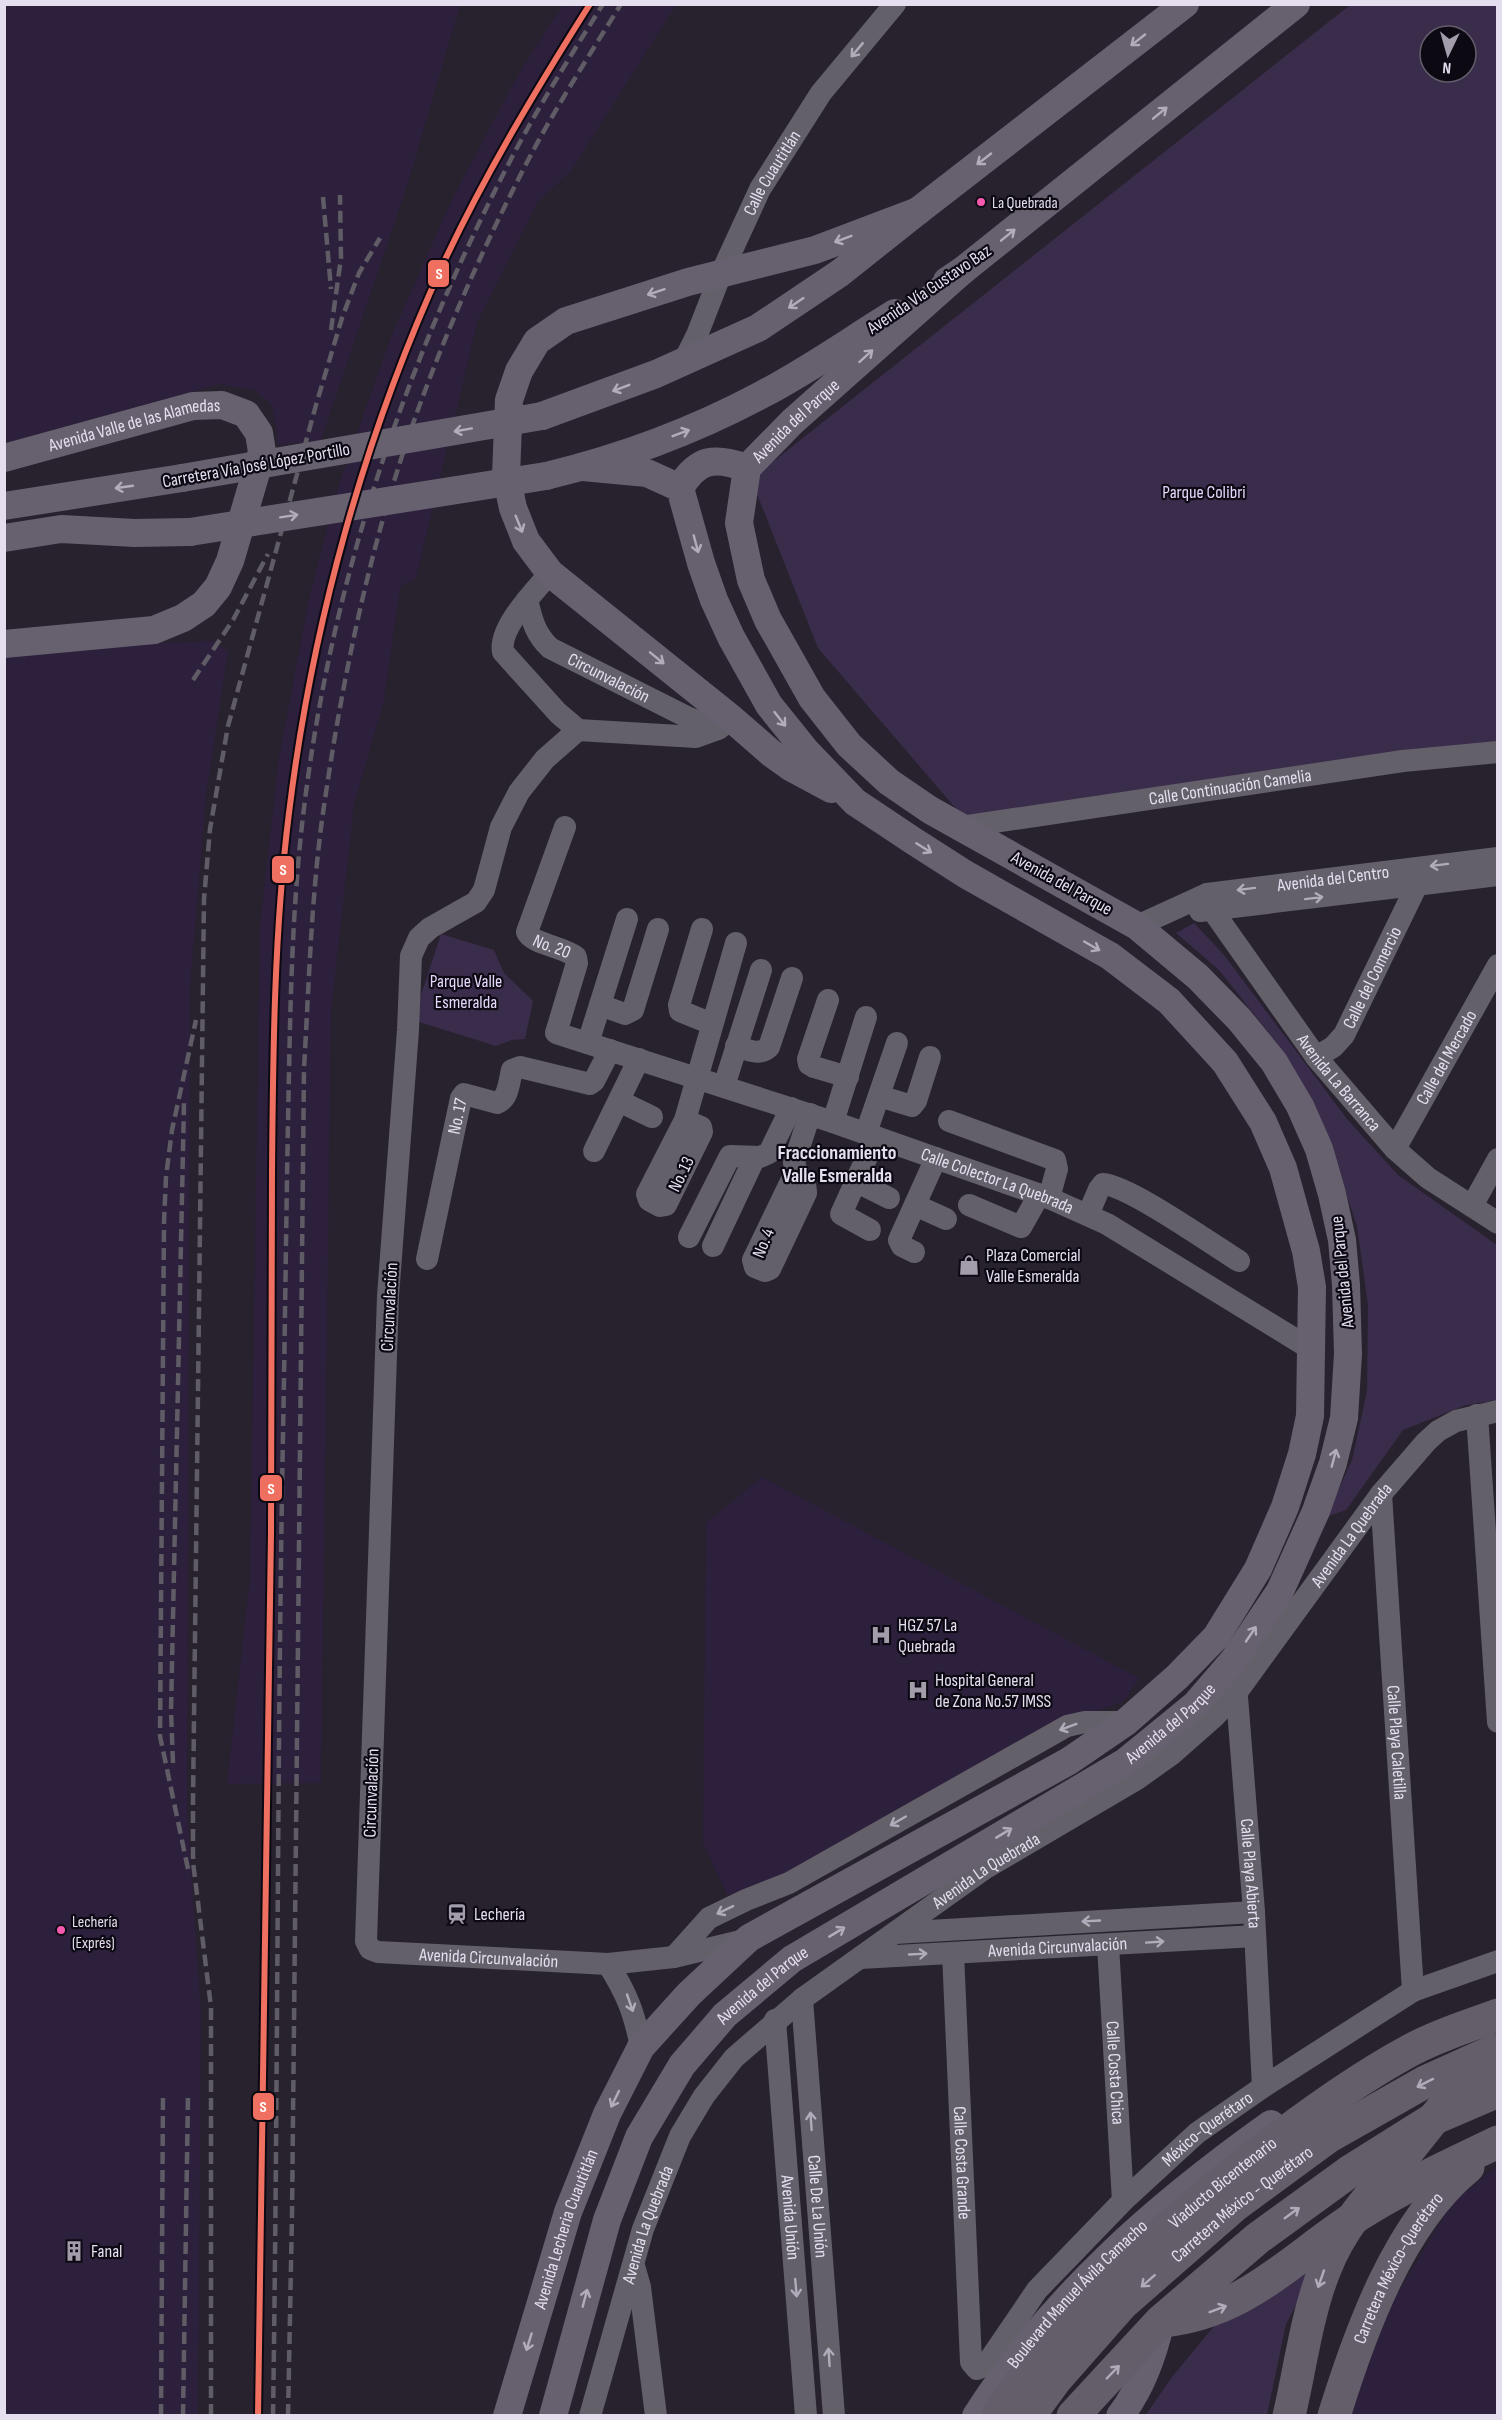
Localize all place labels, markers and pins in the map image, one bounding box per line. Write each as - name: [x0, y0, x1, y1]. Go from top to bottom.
- place label: La Quebrada: [992, 194, 1058, 213]
- marker: La Quebrada: [975, 196, 987, 208]
- place label: Plaza Comercial Valle Esmeralda: [986, 1245, 1081, 1287]
- shop icon: Plaza Comercial Valle Esmeralda: [957, 1253, 981, 1277]
- place label: HGZ 57 La Quebrada: [898, 1615, 957, 1657]
- hospital icon: HGZ 57 La Quebrada: [869, 1623, 893, 1647]
- place label: Hospital General de Zona No.57 IMSS: [935, 1670, 1051, 1712]
- hospital icon: Hospital General de Zona No.57 IMSS: [906, 1678, 930, 1702]
- station icon: Lechería: [445, 1902, 469, 1926]
- place label: Lechería: [474, 1904, 525, 1925]
- place label: Lechería (Exprés): [72, 1913, 118, 1953]
- marker: Lechería (Exprés): [55, 1924, 67, 1936]
- building icon: Fanal: [62, 2239, 86, 2263]
- place label: Fanal: [91, 2241, 122, 2262]

